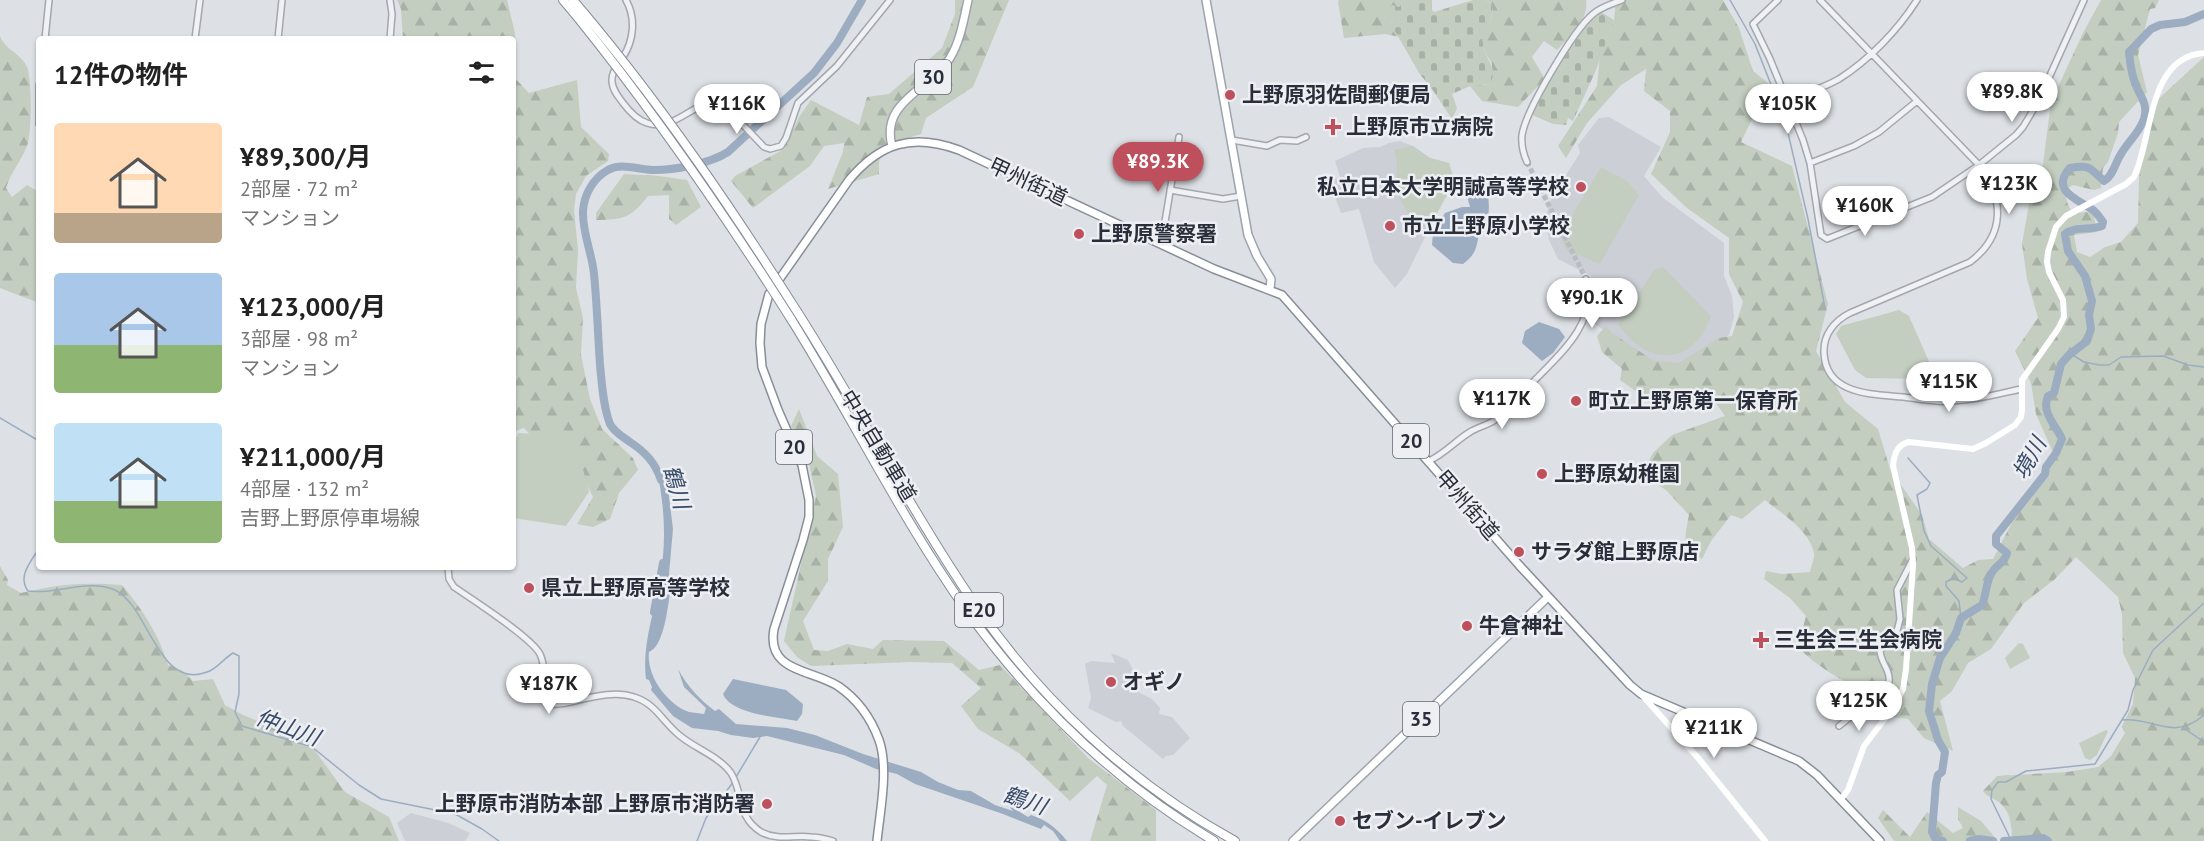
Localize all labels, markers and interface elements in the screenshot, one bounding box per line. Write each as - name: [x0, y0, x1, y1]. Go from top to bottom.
- icon: filters: [465, 56, 498, 89]
- text: 12件の物件: [54, 58, 187, 91]
- road number: 30: [915, 60, 951, 94]
- pin: ¥89.8K: [1963, 72, 2061, 123]
- text: ¥89.8K: [1981, 78, 2043, 104]
- place label: 上野原羽佐間郵便局: [1242, 81, 1431, 108]
- pin: ¥116K: [695, 84, 779, 135]
- pin: ¥105K: [1746, 84, 1830, 135]
- marker: 上野原羽佐間郵便局: [1223, 88, 1237, 102]
- text: ¥116K: [708, 90, 766, 116]
- text: ¥105K: [1759, 90, 1817, 116]
- place label: 上野原市立病院: [1346, 113, 1493, 140]
- marker: 上野原市立病院: [1324, 118, 1342, 136]
- text: ¥89,300/月: [240, 140, 372, 173]
- pin: ¥89.3K: [1109, 142, 1207, 193]
- icon: home: [102, 147, 174, 219]
- text: ¥89.3K: [1127, 148, 1189, 174]
- street label: 甲州街道: [984, 152, 1072, 212]
- pin: ¥123K: [1967, 164, 2051, 215]
- text: ¥123K: [1980, 170, 2038, 196]
- place label: 私立日本大学明誠高等学校: [1317, 173, 1569, 200]
- text: 2部屋 · 72 m²: [240, 176, 358, 202]
- marker: 私立日本大学明誠高等学校: [1574, 180, 1588, 194]
- pin: ¥160K: [1823, 186, 1907, 237]
- text: ¥160K: [1836, 192, 1894, 218]
- text: マンション: [240, 205, 340, 231]
- place label: 市立上野原小学校: [1402, 212, 1570, 239]
- marker: 市立上野原小学校: [1383, 219, 1397, 233]
- place label: 上野原警察署: [1091, 220, 1217, 247]
- marker: 上野原警察署: [1072, 227, 1086, 241]
- pin: ¥90.1K: [1543, 278, 1641, 329]
- text: ¥90.1K: [1561, 284, 1623, 310]
- text: ¥123,000/月: [240, 290, 386, 323]
- icon: home: [102, 297, 174, 369]
- text: 3部屋 · 98 m²: [240, 326, 358, 352]
- text: マンション: [240, 355, 340, 381]
- pin: ¥115K: [1907, 362, 1991, 413]
- text: ¥115K: [1920, 368, 1978, 394]
- pin: ¥117K: [1460, 379, 1544, 430]
- street label: 中央自動車道: [834, 385, 922, 507]
- text: ¥117K: [1473, 385, 1531, 411]
- place label: 町立上野原第一保育所: [1588, 387, 1798, 414]
- marker: 町立上野原第一保育所: [1569, 394, 1583, 408]
- road number: 20: [1393, 424, 1429, 458]
- road number: 20: [776, 430, 812, 464]
- water label: 境川: [2006, 430, 2053, 484]
- text: ¥211,000/月: [240, 440, 386, 473]
- icon: home: [102, 447, 174, 519]
- place label: 上野原幼稚園: [1554, 460, 1680, 487]
- water label: 鶴川: [657, 462, 697, 514]
- street label: 甲州街道: [1430, 464, 1505, 545]
- marker: 上野原幼稚園: [1535, 467, 1549, 481]
- text: 4部屋 · 132 m²: [240, 476, 369, 502]
- text: 吉野上野原停車場線: [240, 505, 420, 531]
- place label: サラダ館上野原店: [1531, 538, 1699, 565]
- marker: サラダ館上野原店: [1512, 545, 1526, 559]
- place label: 県立上野原高等学校: [541, 574, 730, 601]
- marker: 県立上野原高等学校: [522, 581, 536, 595]
- road number: E20: [955, 593, 1003, 627]
- place label: 牛倉神社: [1479, 612, 1563, 639]
- marker: 牛倉神社: [1460, 619, 1474, 633]
- place label: 三生会三生会病院: [1774, 626, 1942, 653]
- marker: 三生会三生会病院: [1752, 631, 1770, 649]
- pin: ¥187K: [507, 664, 591, 715]
- place label: オギノ: [1123, 668, 1185, 695]
- text: ¥187K: [520, 670, 578, 696]
- marker: オギノ: [1104, 675, 1118, 689]
- pin: ¥125K: [1817, 681, 1901, 732]
- text: ¥125K: [1830, 687, 1888, 713]
- road number: 35: [1403, 702, 1439, 736]
- water label: 仲山川: [252, 703, 326, 752]
- pin: ¥211K: [1672, 708, 1756, 759]
- text: ¥211K: [1685, 714, 1743, 740]
- water label: 鶴川: [1000, 780, 1052, 821]
- place label: 上野原市消防本部 上野原市消防署: [435, 790, 755, 817]
- marker: 上野原市消防本部 上野原市消防署: [760, 797, 774, 811]
- place label: セブン-イレブン: [1352, 807, 1507, 834]
- marker: セブン-イレブン: [1333, 814, 1347, 828]

